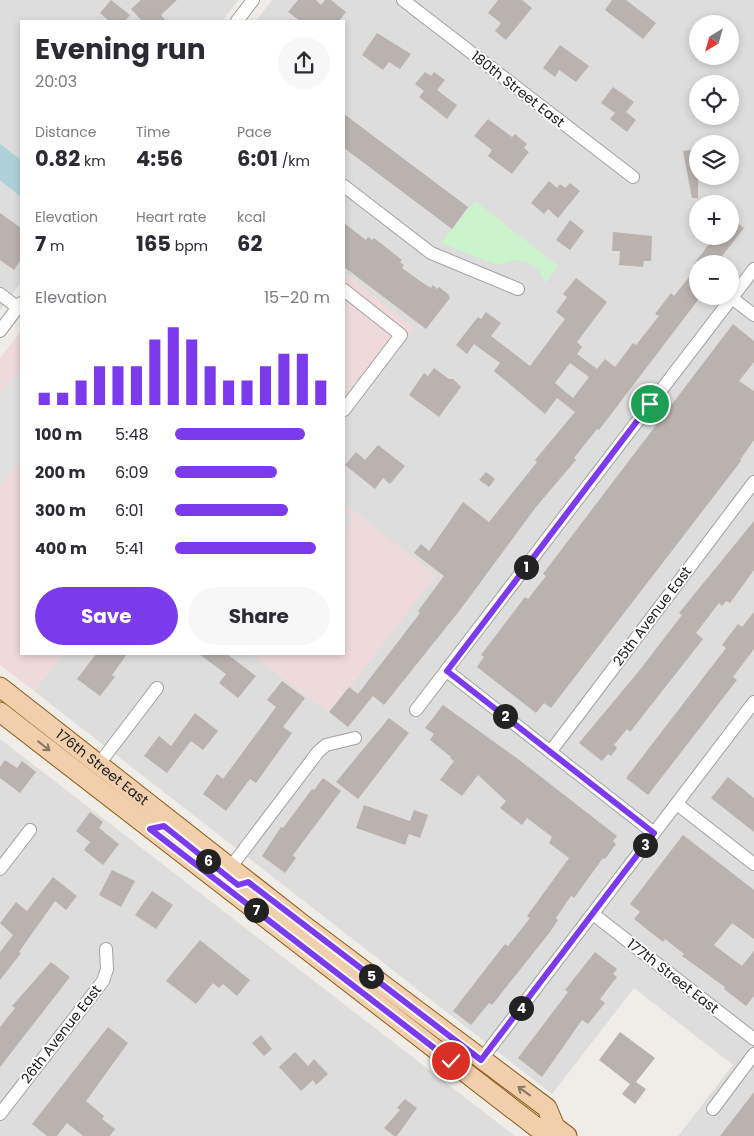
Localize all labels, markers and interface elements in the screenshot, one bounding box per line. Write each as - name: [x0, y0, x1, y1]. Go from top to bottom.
- north arrow: [689, 15, 739, 65]
- map controls: [689, 15, 739, 305]
- text: Evening run: [35, 30, 206, 69]
- button: share: [278, 37, 330, 89]
- street label: 180th Street East: [467, 46, 569, 132]
- text: 20:03: [35, 70, 77, 93]
- button: locate: [689, 75, 739, 125]
- text: Distance: [35, 122, 96, 142]
- text: Time: [136, 122, 170, 142]
- text: Pace: [237, 122, 272, 142]
- button: layers: [689, 135, 739, 185]
- text: 0.82: [35, 144, 80, 173]
- text: 4:56: [136, 144, 183, 173]
- text: 6:01: [237, 144, 278, 173]
- text: km: [80, 151, 106, 171]
- text: /km: [278, 151, 310, 171]
- button: +: [689, 195, 739, 245]
- text: Elevation: [35, 207, 98, 227]
- text: Heart rate: [136, 207, 206, 227]
- text: kcal: [237, 207, 266, 227]
- text: 7: [35, 229, 46, 258]
- text: 165: [136, 229, 171, 258]
- text: 62: [237, 229, 262, 258]
- text: m: [46, 236, 64, 256]
- text: bpm: [171, 236, 208, 256]
- button: −: [689, 255, 739, 305]
- text: Elevation: [35, 286, 107, 309]
- text: 15–20 m: [264, 286, 330, 309]
- pin: [629, 383, 671, 425]
- icon: arrive: [636, 390, 664, 418]
- text: 100 m: [35, 423, 82, 446]
- text: 5:48: [115, 423, 149, 446]
- text: 200 m: [35, 461, 85, 484]
- text: 6:09: [115, 461, 149, 484]
- text: 300 m: [35, 499, 86, 522]
- text: 6:01: [115, 499, 144, 522]
- text: 400 m: [35, 537, 87, 560]
- text: 5:41: [115, 537, 144, 560]
- pin: 1: [514, 554, 538, 580]
- text: 1: [524, 557, 529, 577]
- street label: 25th Avenue East: [608, 562, 696, 670]
- button: Save: [35, 587, 178, 645]
- button: Share: [188, 587, 330, 645]
- pin: 2: [492, 704, 518, 728]
- text: 2: [502, 706, 510, 726]
- street label: 176th Street East: [52, 725, 153, 810]
- one-way arrow: [37, 741, 50, 752]
- pin: 3: [632, 832, 658, 858]
- text: 3: [641, 835, 650, 855]
- pin: 6: [196, 848, 220, 874]
- text: 6: [204, 851, 213, 871]
- pin: 7: [244, 898, 268, 922]
- text: 7: [253, 900, 260, 920]
- street label: 177th Street East: [623, 934, 723, 1018]
- pin: 5: [358, 964, 384, 988]
- text: 5: [367, 966, 376, 986]
- street label: 26th Avenue East: [16, 981, 106, 1087]
- pin: 4: [508, 996, 534, 1020]
- text: 4: [517, 998, 526, 1018]
- pin: [430, 1040, 472, 1082]
- icon: check: [437, 1047, 465, 1075]
- one-way arrow: [518, 1086, 531, 1097]

